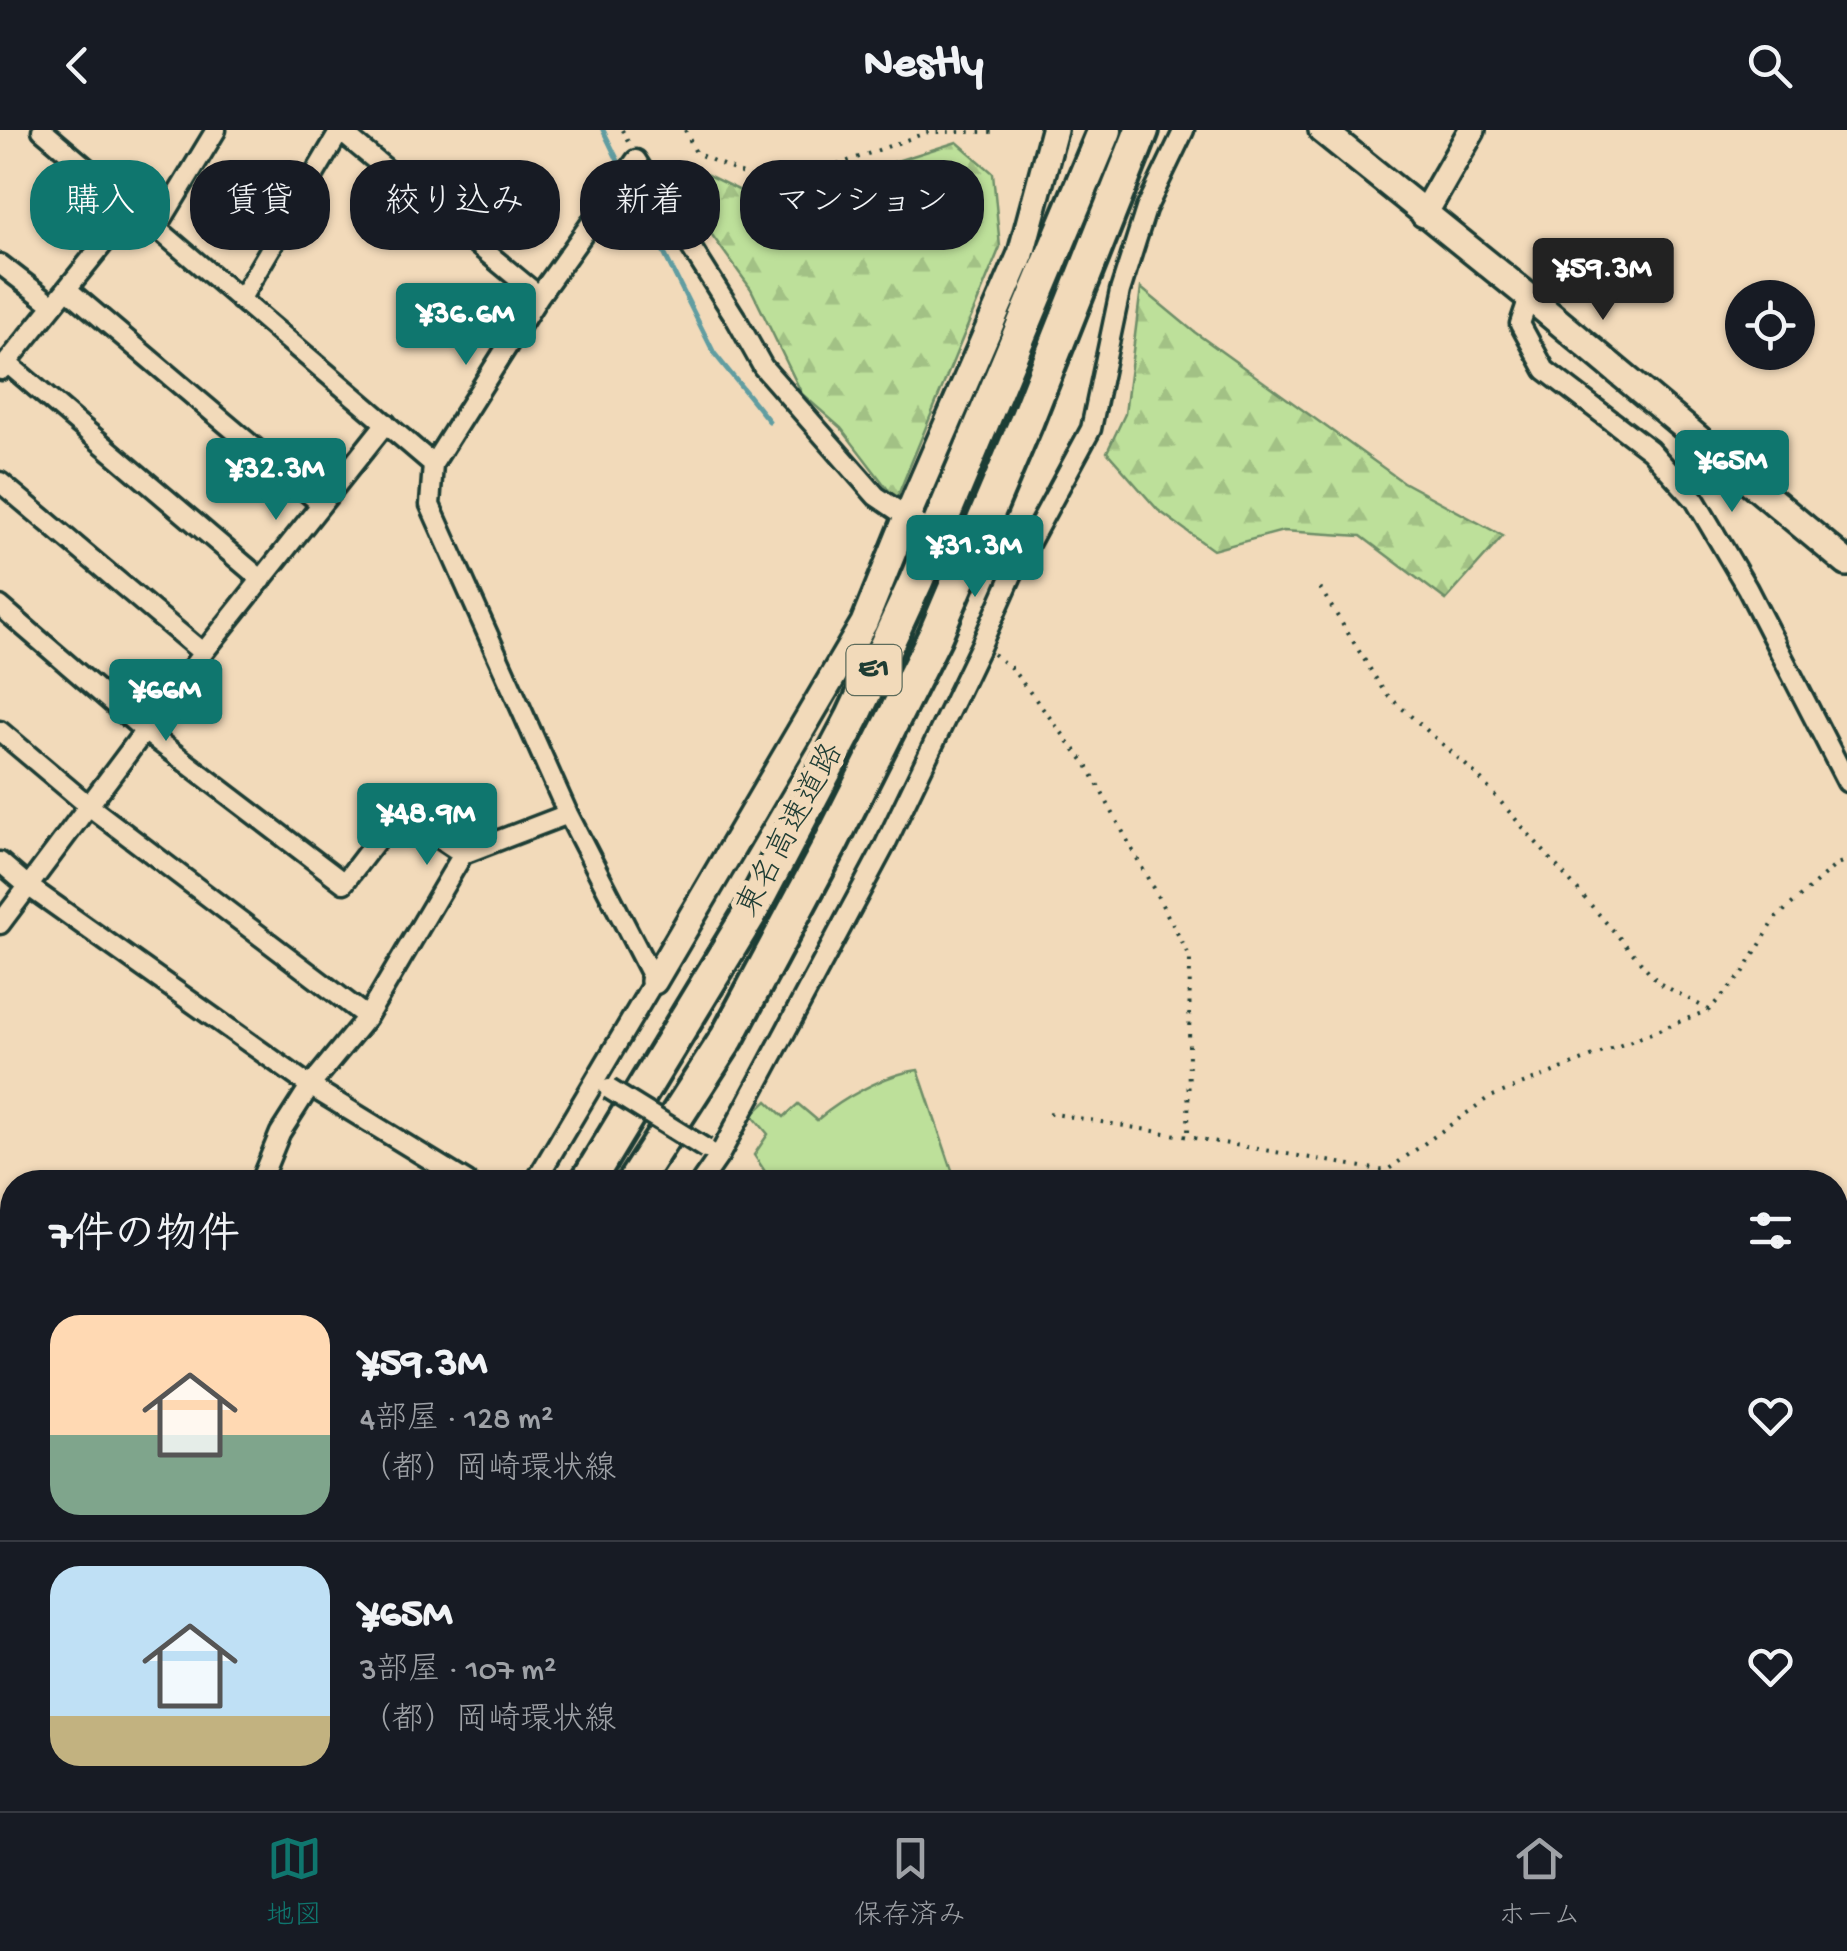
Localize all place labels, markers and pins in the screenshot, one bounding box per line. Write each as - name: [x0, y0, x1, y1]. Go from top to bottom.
- pin: ¥59.3M: [1522, 238, 1684, 323]
- pin: ¥36.6M: [385, 283, 547, 368]
- pin: ¥65M: [1673, 430, 1791, 515]
- pin: ¥32.3M: [195, 438, 357, 523]
- pin: ¥31.3M: [894, 515, 1056, 600]
- pin: ¥66M: [107, 659, 225, 744]
- pin: ¥48.9M: [346, 783, 508, 868]

